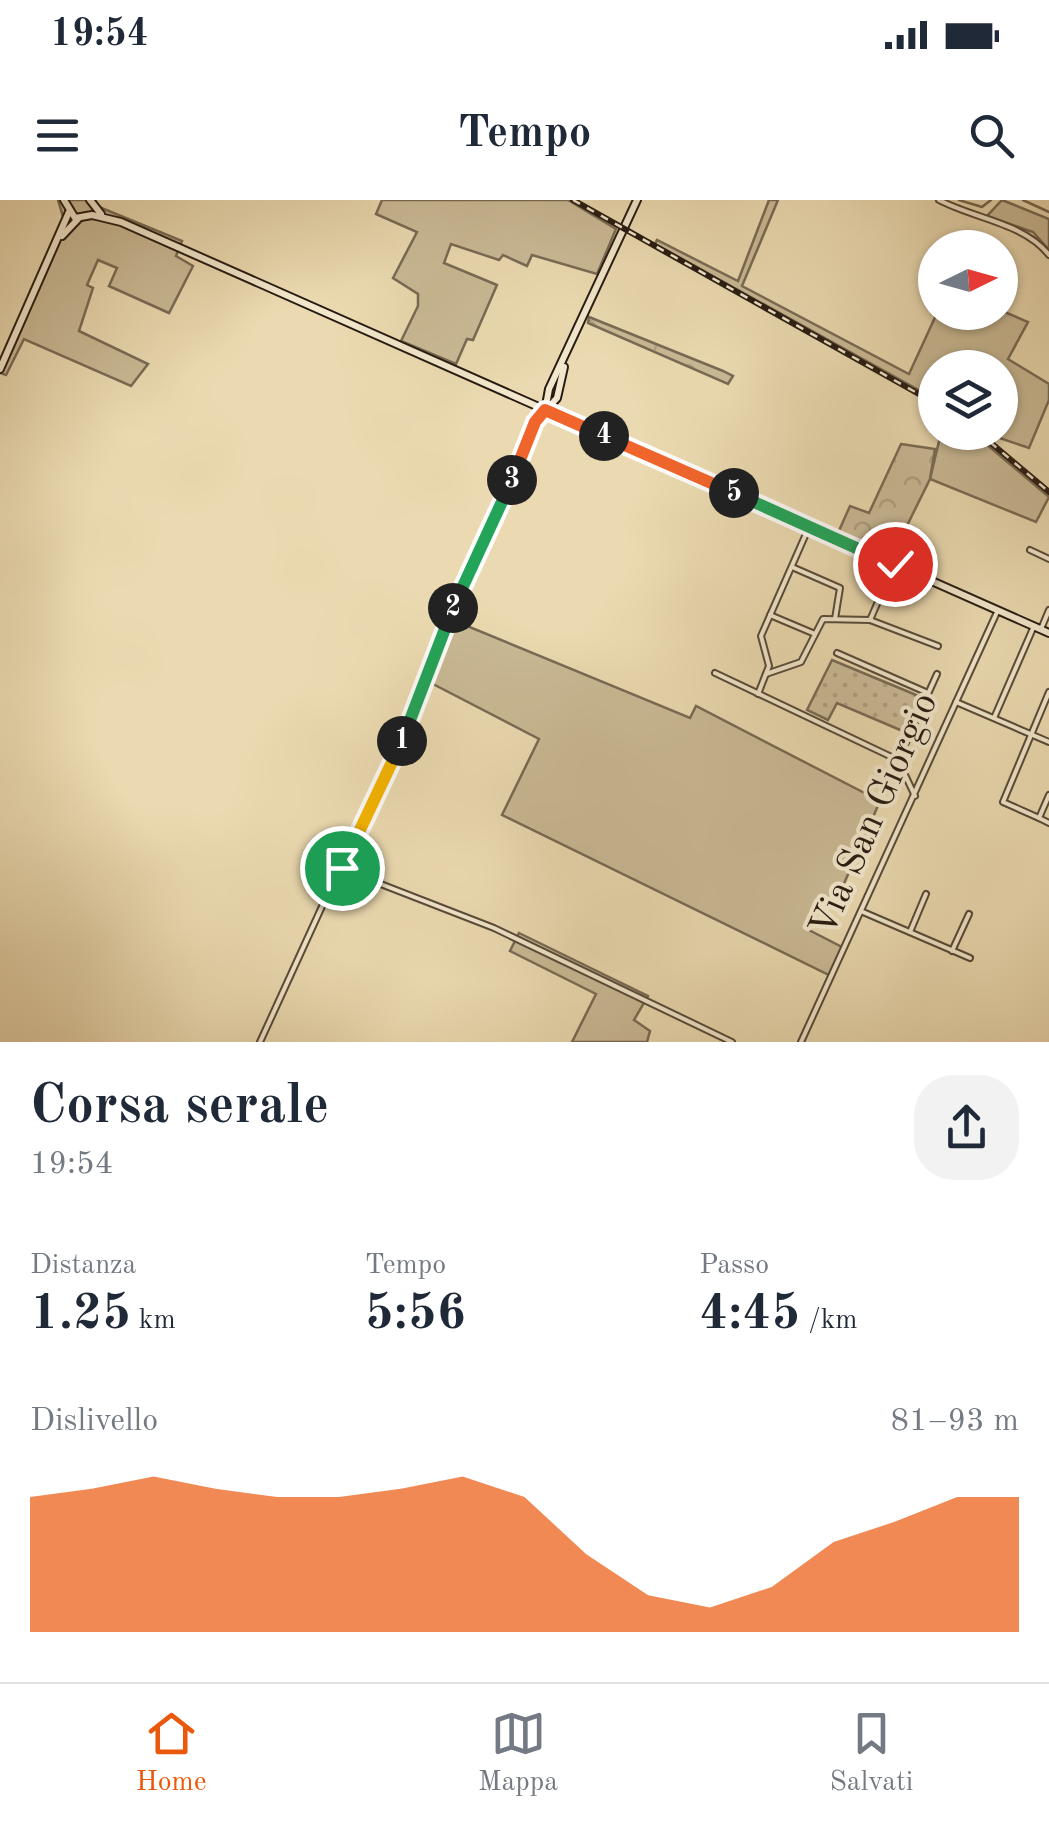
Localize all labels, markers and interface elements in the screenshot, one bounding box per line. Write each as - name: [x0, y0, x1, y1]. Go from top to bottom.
- text: 19:54: [50, 16, 149, 54]
- icon: menu: [30, 108, 85, 163]
- icon: search: [964, 108, 1019, 163]
- text: Tempo: [458, 112, 591, 157]
- north arrow: [918, 230, 1018, 330]
- map controls: [918, 230, 1018, 450]
- button: layers: [918, 350, 1018, 450]
- pin: 4: [579, 411, 629, 461]
- text: 4: [596, 422, 612, 450]
- pin: 3: [487, 455, 537, 505]
- text: 3: [504, 466, 520, 494]
- pin: 5: [709, 468, 759, 518]
- text: 5: [726, 479, 742, 507]
- pin: [853, 522, 938, 607]
- icon: check: [868, 537, 923, 592]
- pin: 2: [428, 583, 478, 633]
- text: 2: [445, 594, 461, 622]
- street label: Via San Giorgio: [804, 687, 946, 943]
- pin: 1: [377, 716, 427, 766]
- text: 1: [394, 727, 410, 755]
- pin: [300, 826, 385, 911]
- icon: arrive: [315, 841, 370, 896]
- button: share: [914, 1075, 1019, 1180]
- text: Corsa serale: [30, 1080, 329, 1135]
- text: 19:54: [30, 1149, 113, 1181]
- text: Distanza: [30, 1252, 136, 1280]
- text: Tempo: [365, 1252, 446, 1280]
- text: Passo: [699, 1252, 769, 1280]
- text: 1.25: [30, 1290, 131, 1340]
- text: 5:56: [365, 1290, 466, 1340]
- text: 4:45: [699, 1290, 800, 1340]
- text: km: [131, 1307, 176, 1335]
- text: /km: [800, 1307, 858, 1335]
- text: Dislivello: [30, 1406, 158, 1438]
- text: 81–93 m: [891, 1406, 1019, 1438]
- tab: Home: [136, 1706, 207, 1801]
- tab: Mappa: [478, 1706, 558, 1801]
- tab: Salvati: [829, 1706, 913, 1801]

